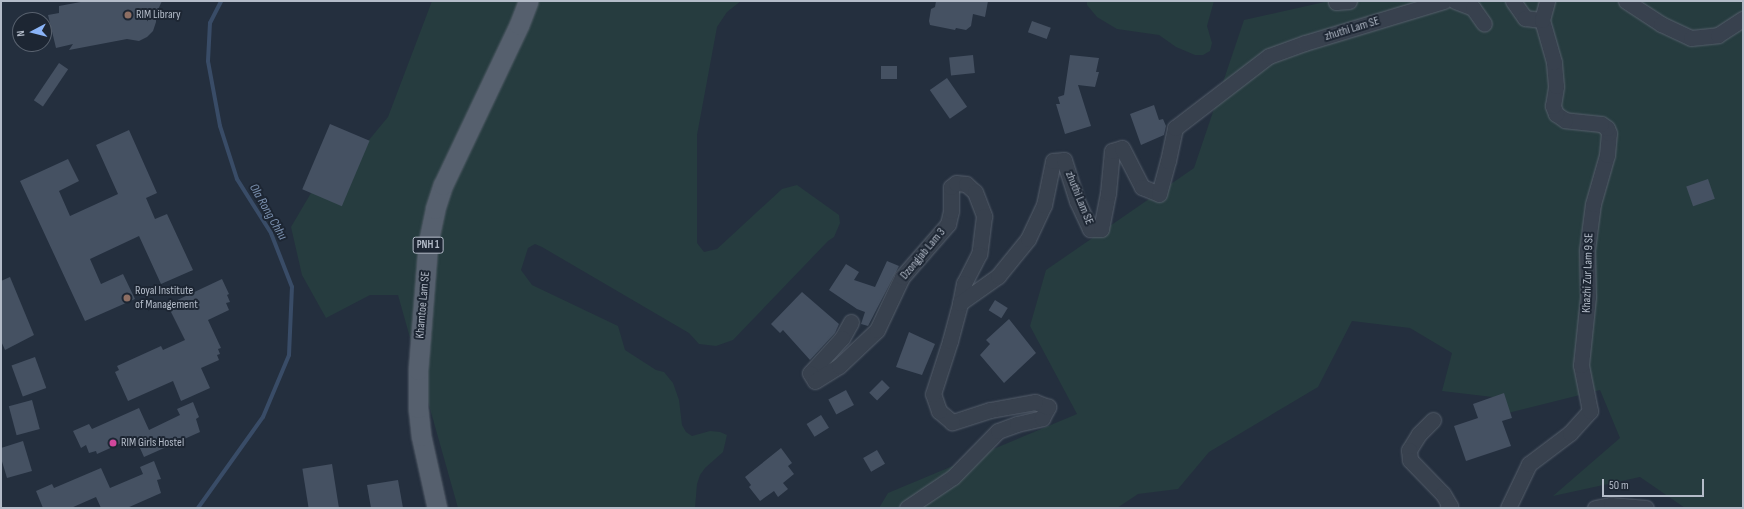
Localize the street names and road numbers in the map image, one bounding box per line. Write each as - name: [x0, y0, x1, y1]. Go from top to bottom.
- street label: zhuthi Lam SE: [1323, 14, 1381, 44]
- street label: zhuthi Lam SE: [1062, 169, 1096, 227]
- street label: Dzongjab Lam 3: [897, 225, 949, 283]
- street label: Khazhi Zur Lam 9 SE: [1579, 233, 1597, 313]
- road number: PNH 1: [412, 236, 444, 254]
- street label: Khamtoe Lam SE: [413, 271, 433, 339]

